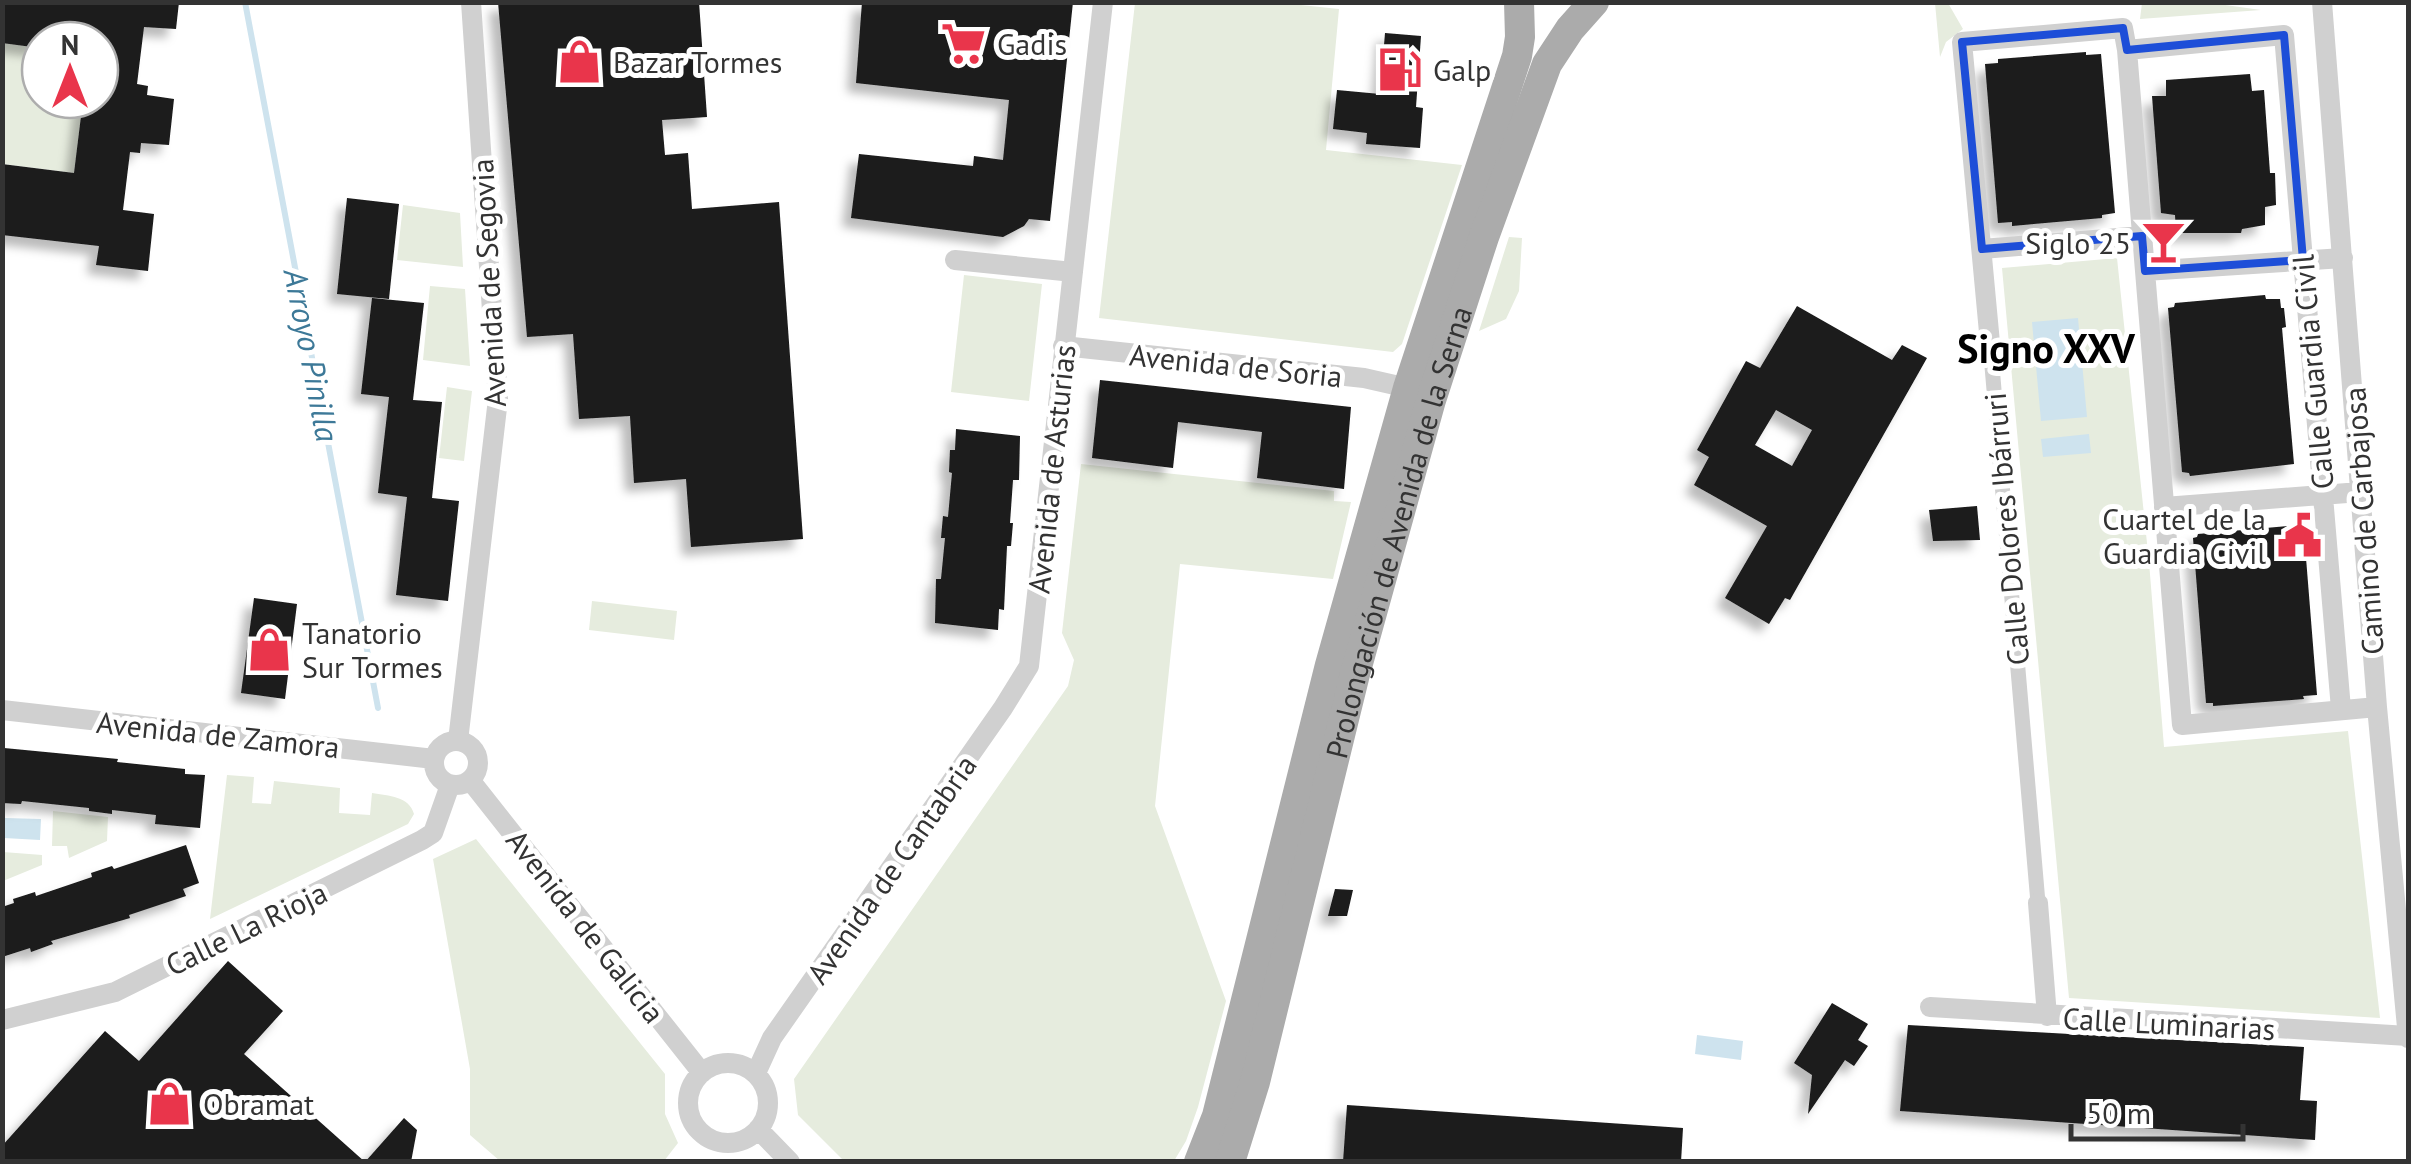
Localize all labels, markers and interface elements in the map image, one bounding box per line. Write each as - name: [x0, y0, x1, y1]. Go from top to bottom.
- supermarket icon: Gadis: [940, 19, 988, 67]
- north arrow: [20, 20, 120, 120]
- place label: Gadis: [997, 24, 1067, 63]
- text: N: [61, 26, 79, 63]
- shop icon: Bazar Tormes: [556, 37, 604, 85]
- place label: Bazar Tormes: [613, 42, 782, 81]
- fuel station icon: Galp: [1376, 45, 1424, 93]
- place label: Galp: [1433, 50, 1491, 89]
- street label: Avenida de Segovia: [462, 158, 514, 408]
- bar icon: Siglo 25: [2140, 218, 2188, 266]
- place label: Siglo 25: [2025, 223, 2131, 262]
- street label: Calle Guardia Civil: [2282, 253, 2342, 491]
- water label: Arroyo Pinilla: [274, 263, 349, 445]
- street label: Prolongación de Avenida de la Serna: [1316, 301, 1480, 762]
- district label: Signo XXV: [1957, 322, 2136, 374]
- street label: Avenida de Soria: [1128, 334, 1344, 396]
- street label: Avenida de Asturias: [1019, 343, 1083, 595]
- street label: Camino de Carbajosa: [2334, 386, 2392, 656]
- street label: Calle Dolores Ibárruri: [1975, 391, 2037, 667]
- place label: Cuartel de la Guardia Civil: [2102, 499, 2266, 572]
- public building icon: Cuartel de la Guardia Civil: [2275, 511, 2323, 559]
- place label: Tanatorio Sur Tormes: [302, 613, 443, 686]
- shop icon: Tanatorio Sur Tormes: [245, 625, 293, 673]
- street label: Avenida de Zamora: [95, 702, 341, 766]
- street label: Avenida de Cantabria: [797, 747, 985, 991]
- street label: Avenida de Galicia: [498, 821, 674, 1031]
- street label: Calle La Rioja: [159, 872, 333, 984]
- street label: Calle Luminarias: [2062, 998, 2276, 1048]
- shop icon: Obramat: [146, 1079, 194, 1127]
- scale bar: [2071, 1079, 2244, 1141]
- place label: Obramat: [203, 1084, 314, 1123]
- text: 50 m: [2086, 1093, 2151, 1132]

